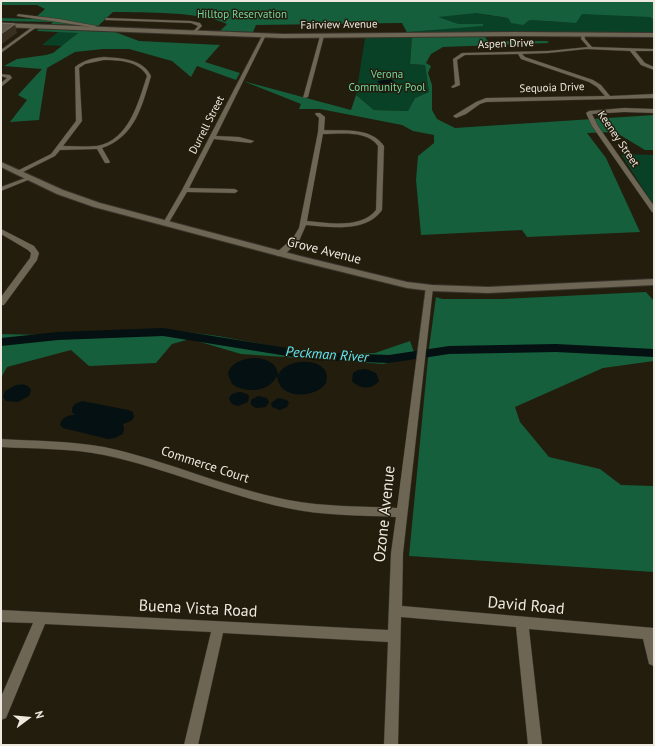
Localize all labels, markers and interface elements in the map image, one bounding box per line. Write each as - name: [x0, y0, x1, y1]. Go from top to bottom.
- park label: Hilltop Reservation: [197, 8, 287, 22]
- street label: Fairview Avenue: [300, 18, 378, 32]
- street label: Aspen Drive: [478, 36, 534, 52]
- park label: Verona Community Pool: [348, 68, 426, 94]
- street label: Sequoia Drive: [519, 80, 585, 96]
- street label: Durrell Street: [187, 94, 227, 156]
- street label: Keeney Street: [594, 108, 642, 170]
- street label: Grove Avenue: [285, 234, 363, 268]
- water label: Peckman River: [285, 344, 369, 366]
- street label: Commerce Court: [159, 443, 251, 487]
- street label: Ozone Avenue: [370, 465, 400, 563]
- street label: David Road: [487, 593, 565, 619]
- street label: Buena Vista Road: [138, 596, 258, 622]
- north arrow: [8, 698, 48, 738]
- text: N: [32, 709, 47, 720]

